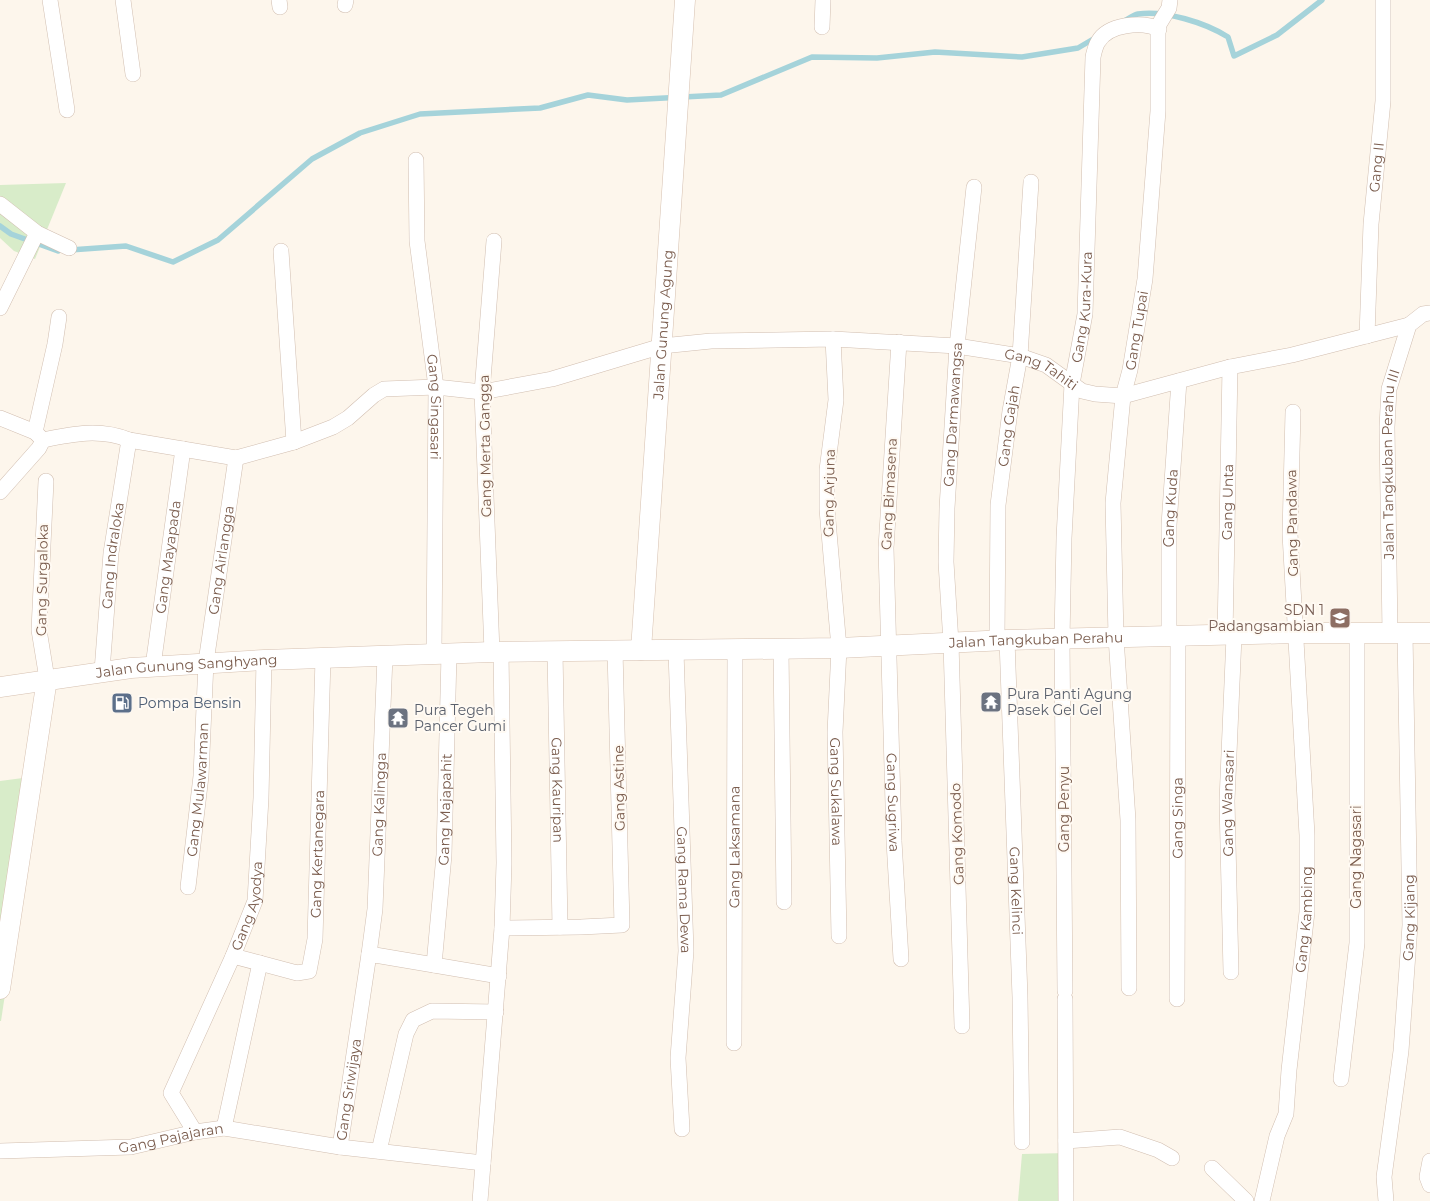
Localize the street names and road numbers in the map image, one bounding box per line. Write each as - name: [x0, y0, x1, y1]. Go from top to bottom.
- street label: Gang II: [1365, 141, 1388, 193]
- street label: Jalan Gunung Agung: [649, 249, 677, 401]
- street label: Gang Kura-Kura: [1067, 251, 1096, 364]
- street label: Gang Tupai: [1121, 289, 1152, 372]
- street label: Gang Darmawangsa: [939, 342, 966, 487]
- street label: Gang Tahiti: [1003, 345, 1081, 394]
- street label: Gang Singasari: [423, 353, 445, 460]
- street label: Jalan Tangkuban Perahu III: [1378, 367, 1404, 561]
- street label: Gang Merta Gangga: [475, 374, 495, 518]
- street label: Gang Gajah: [994, 383, 1024, 468]
- street label: Gang Bimasena: [877, 437, 901, 551]
- street label: Gang Arjuna: [819, 449, 839, 537]
- street label: Gang Unta: [1218, 464, 1237, 540]
- street label: Gang Kuda: [1160, 468, 1182, 547]
- street label: Gang Pandawa: [1282, 469, 1302, 577]
- street label: Gang Mayapada: [151, 499, 185, 615]
- street label: Gang Indraloka: [98, 501, 128, 610]
- street label: Gang Airlangga: [204, 504, 238, 616]
- street label: Gang Surgaloka: [32, 524, 52, 636]
- street label: Jalan Tangkuban Perahu: [947, 628, 1123, 652]
- street label: Jalan Gunung Sanghyang: [94, 651, 278, 682]
- street label: Gang Mulawarman: [183, 722, 212, 858]
- street label: Gang Kauripan: [548, 737, 567, 843]
- street label: Gang Sukalawa: [826, 737, 846, 846]
- street label: Gang Astine: [609, 745, 629, 831]
- street label: Gang Wanasari: [1218, 749, 1238, 857]
- street label: Gang Kalingga: [368, 752, 390, 857]
- street label: Gang Majapahit: [434, 753, 456, 866]
- street label: Gang Sugriwa: [883, 753, 904, 853]
- street label: Gang Penyu: [1055, 766, 1073, 852]
- street label: Gang Singa: [1168, 777, 1187, 859]
- street label: Gang Komodo: [946, 782, 968, 885]
- street label: Gang Laksamana: [725, 786, 744, 908]
- street label: Gang Kertanegara: [307, 789, 328, 918]
- street label: Gang Nagasari: [1347, 805, 1365, 909]
- street label: Gang Rama Dewa: [673, 826, 695, 954]
- street label: Gang Kelinci: [1006, 846, 1027, 935]
- street label: Gang Ayodya: [227, 861, 266, 953]
- street label: Gang Kambing: [1291, 866, 1316, 974]
- street label: Gang Kijang: [1398, 874, 1419, 961]
- street label: Gang Sriwijaya: [332, 1037, 365, 1142]
- street label: Gang Pajajaran: [118, 1119, 225, 1156]

